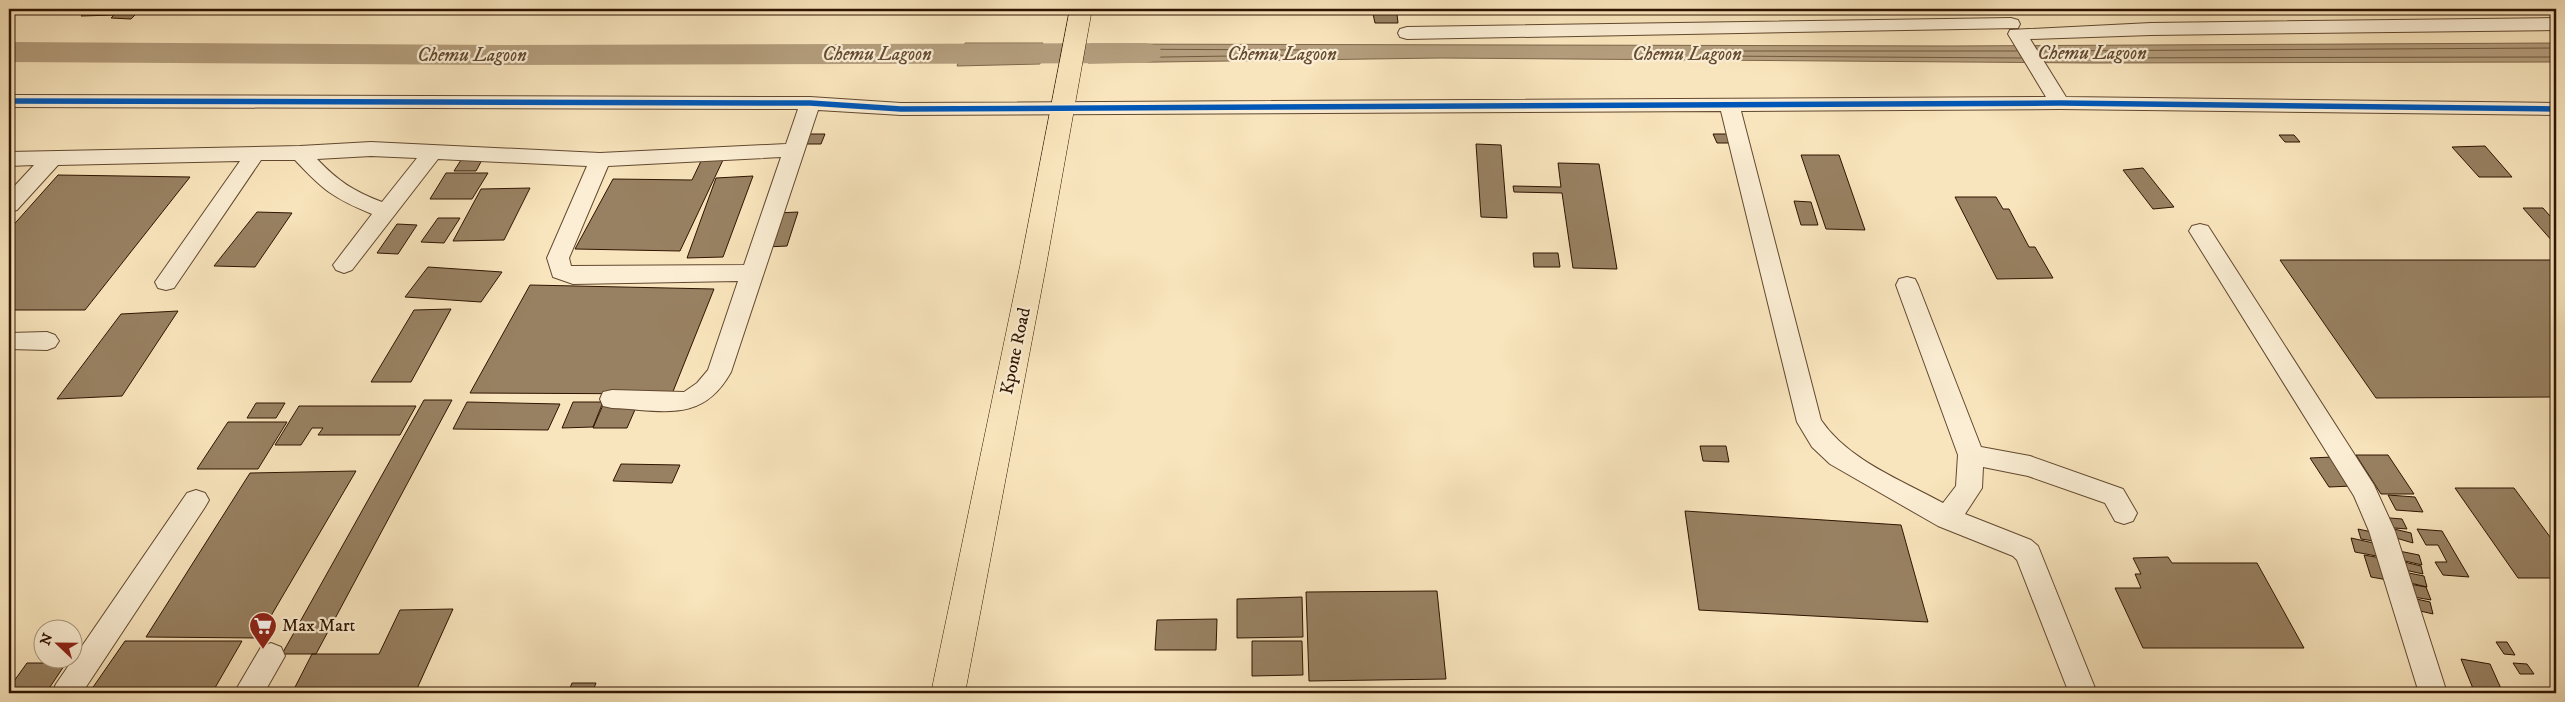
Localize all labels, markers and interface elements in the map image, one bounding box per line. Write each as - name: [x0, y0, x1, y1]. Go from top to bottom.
- water label: Chemu Lagoon: [2037, 42, 2147, 65]
- water label: Chemu Lagoon: [822, 43, 932, 66]
- water label: Chemu Lagoon: [1227, 43, 1337, 66]
- water label: Chemu Lagoon: [1632, 43, 1742, 66]
- water label: Chemu Lagoon: [417, 44, 527, 67]
- street label: Kpone Road: [996, 306, 1036, 396]
- supermarket icon: Max Mart: [248, 611, 278, 650]
- place label: Max Mart: [282, 615, 356, 637]
- north arrow: [32, 620, 82, 670]
- text: N: [36, 630, 58, 648]

